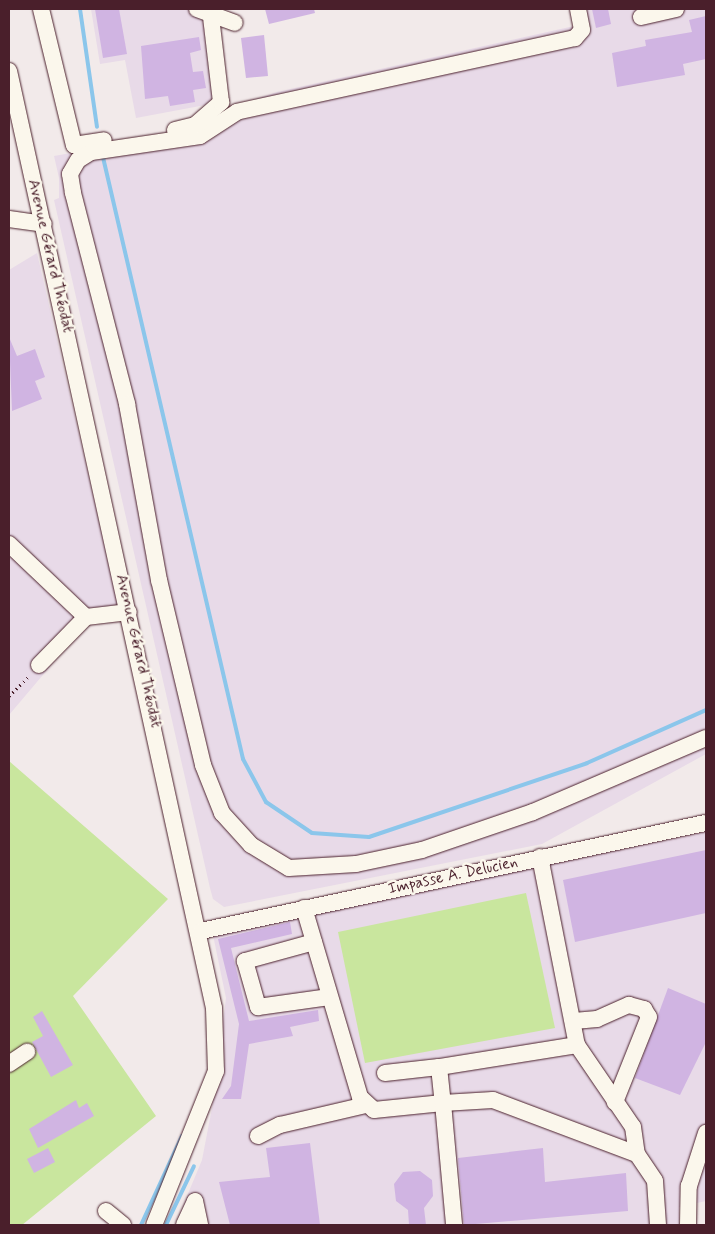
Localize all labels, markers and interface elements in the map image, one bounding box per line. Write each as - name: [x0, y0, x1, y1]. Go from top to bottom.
- street label: Avenue Gérard Théodat: [23, 177, 77, 335]
- street label: Avenue Gérard Théodat: [111, 572, 165, 730]
- street label: Impasse A. Delucien: [386, 853, 520, 899]

